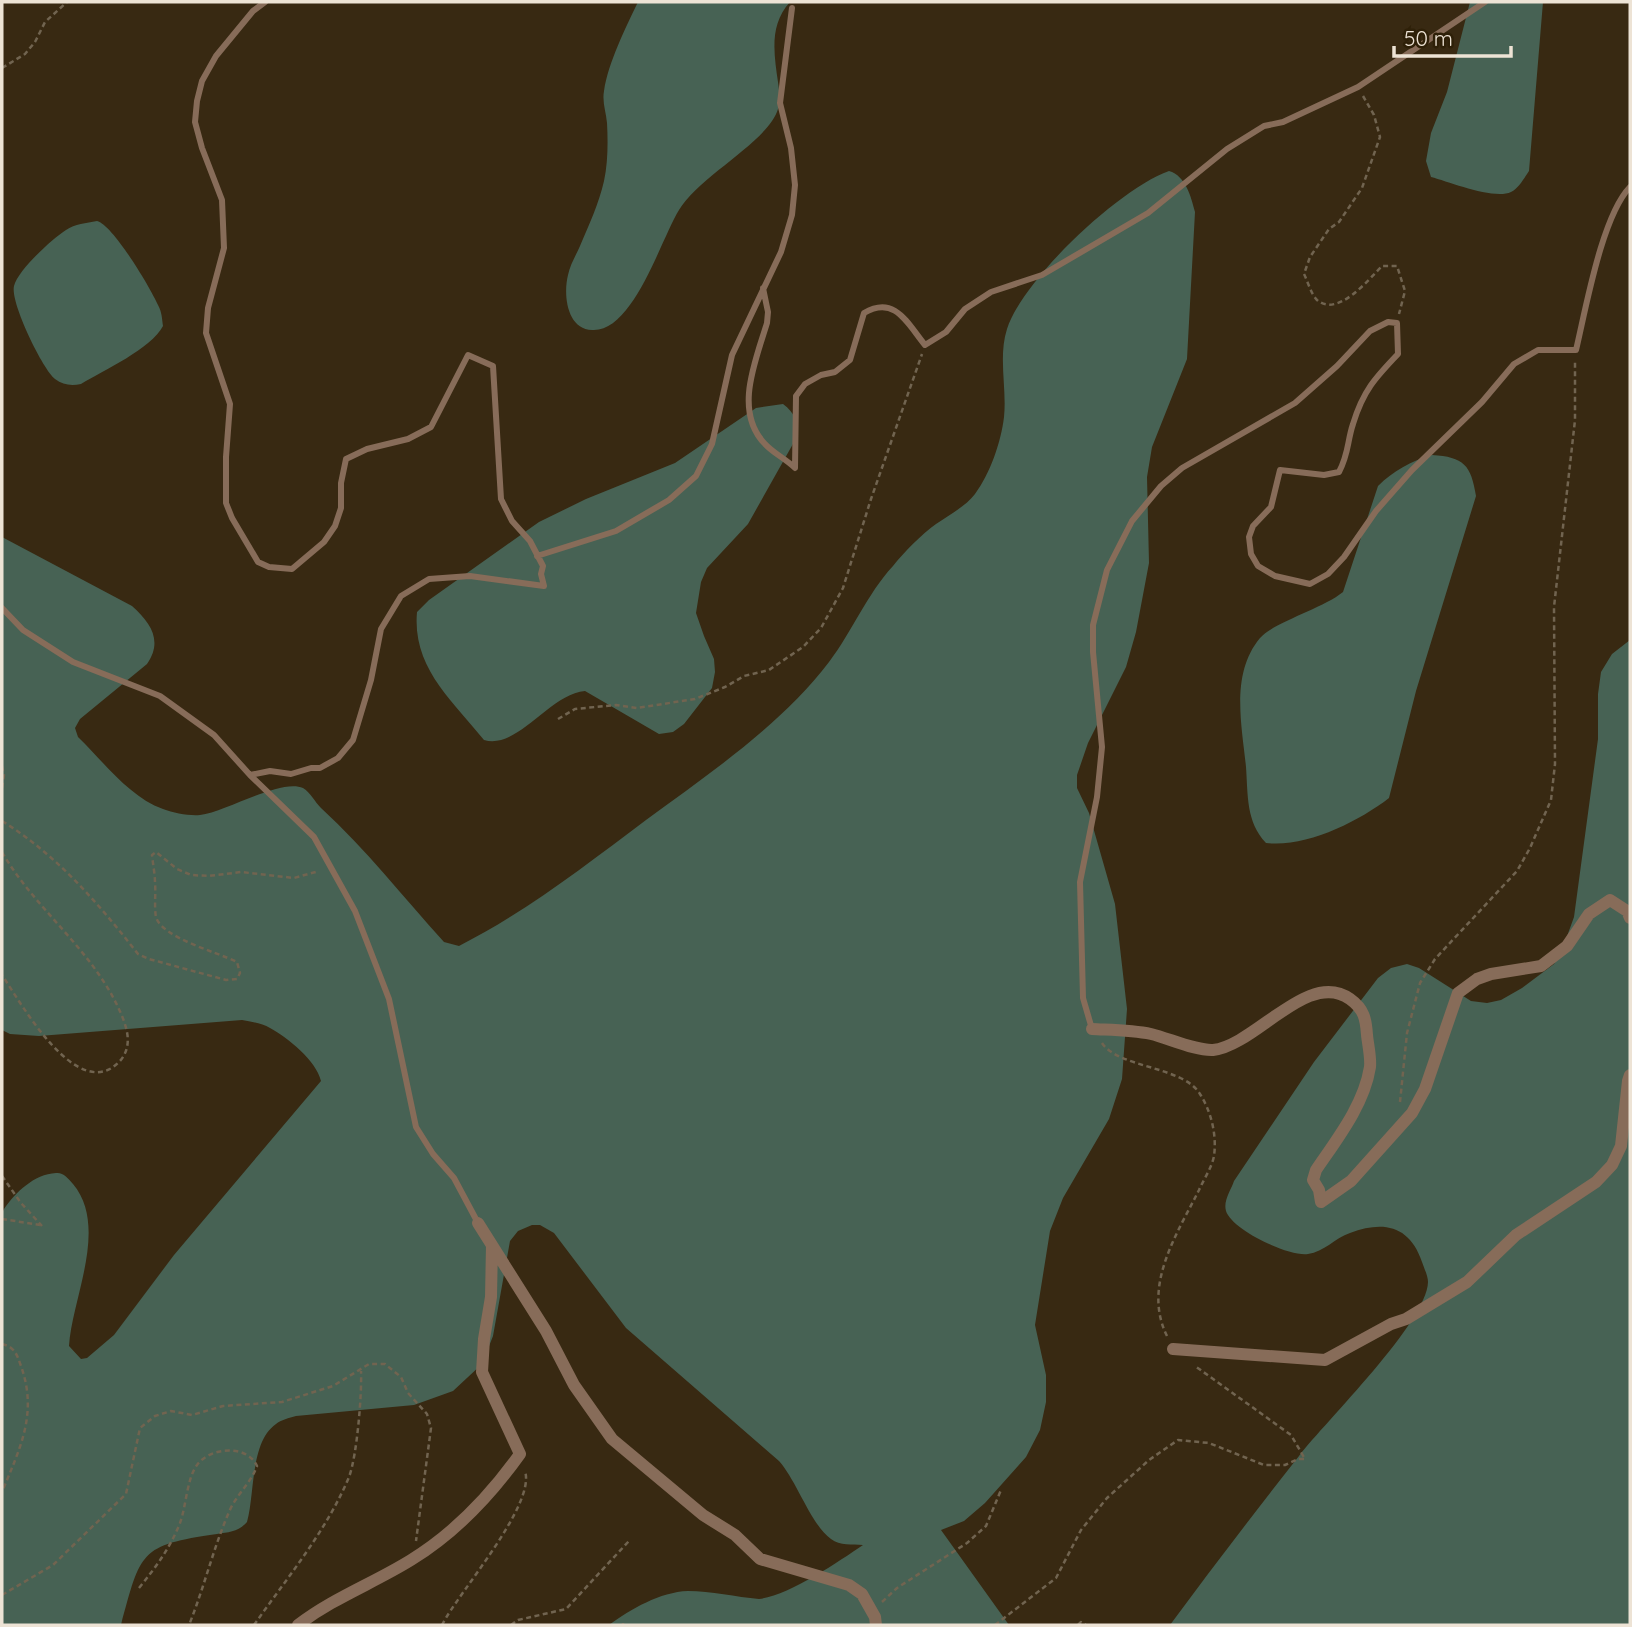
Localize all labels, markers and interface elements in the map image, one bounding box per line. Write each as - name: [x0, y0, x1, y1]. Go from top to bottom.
- scale bar: [1394, 14, 1511, 58]
- text: 50 m: [1404, 25, 1453, 51]

